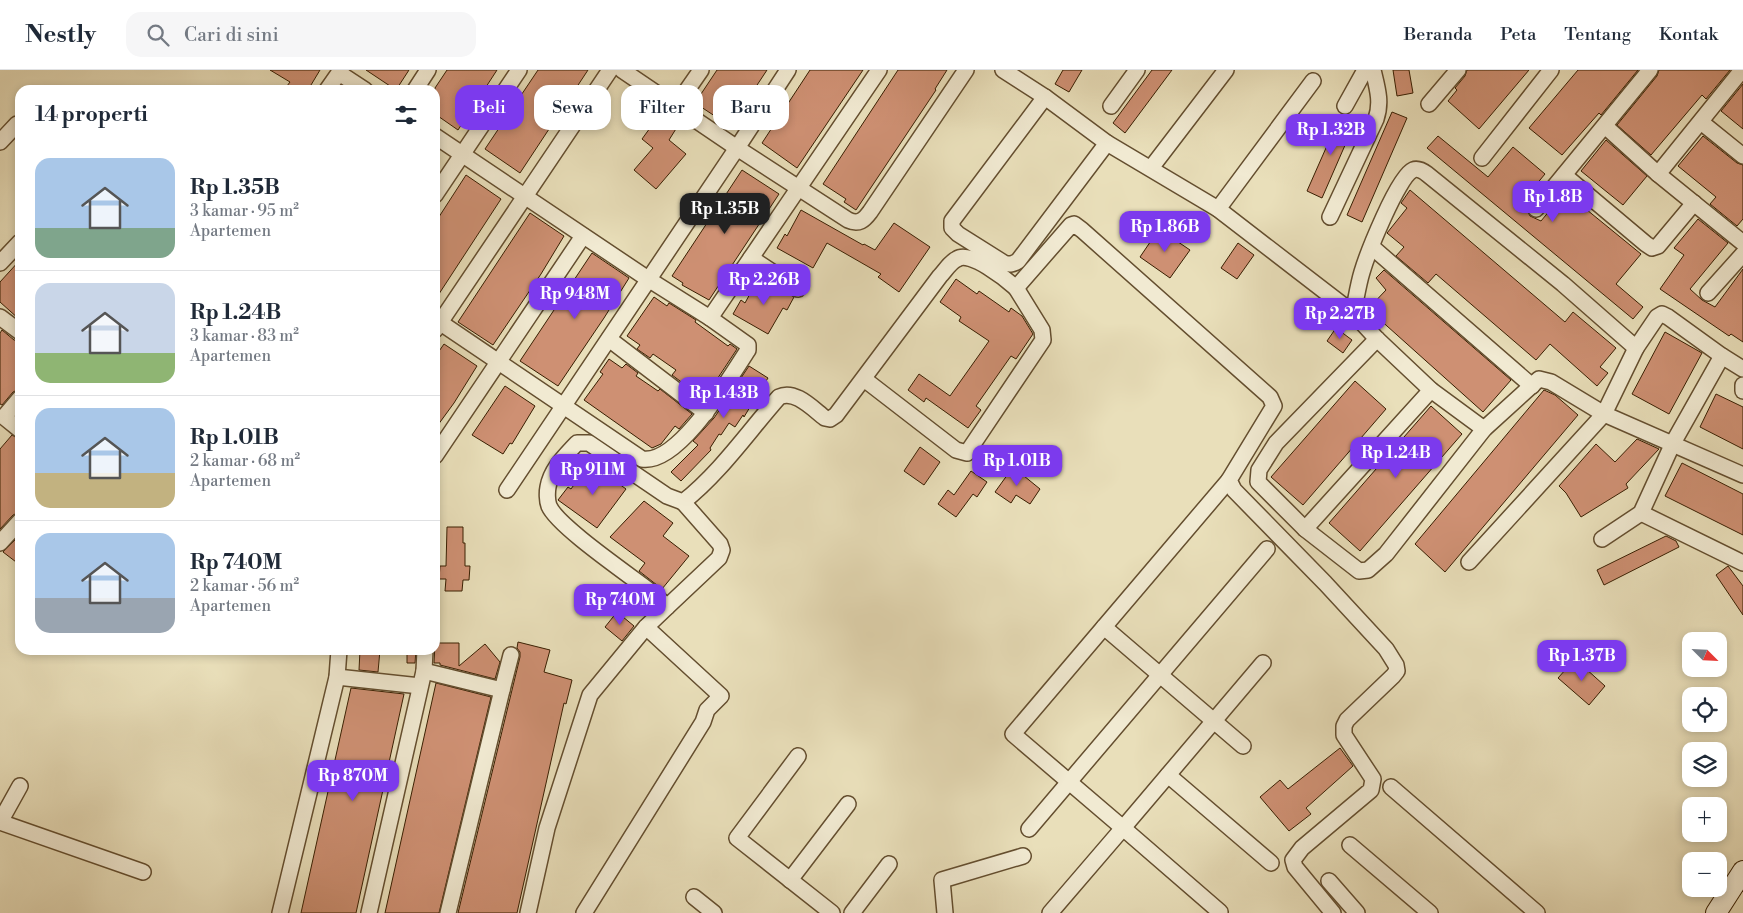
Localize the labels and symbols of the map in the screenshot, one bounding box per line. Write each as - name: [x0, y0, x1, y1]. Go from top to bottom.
- pin: Rp 1.32B: [1279, 114, 1383, 156]
- pin: Rp 1.8B: [1507, 180, 1599, 223]
- pin: Rp 1.35B: [673, 192, 777, 235]
- pin: Rp 1.86B: [1113, 210, 1217, 253]
- pin: Rp 2.26B: [712, 264, 816, 306]
- pin: Rp 948M: [529, 278, 621, 320]
- pin: Rp 2.27B: [1288, 298, 1392, 340]
- pin: Rp 1.43B: [672, 376, 776, 419]
- pin: Rp 1.24B: [1344, 436, 1448, 479]
- pin: Rp 1.01B: [965, 444, 1069, 487]
- pin: Rp 911M: [547, 454, 639, 496]
- pin: Rp 740M: [574, 584, 666, 626]
- north arrow: [1682, 632, 1728, 678]
- pin: Rp 1.37B: [1530, 640, 1634, 682]
- pin: Rp 870M: [307, 760, 399, 802]

